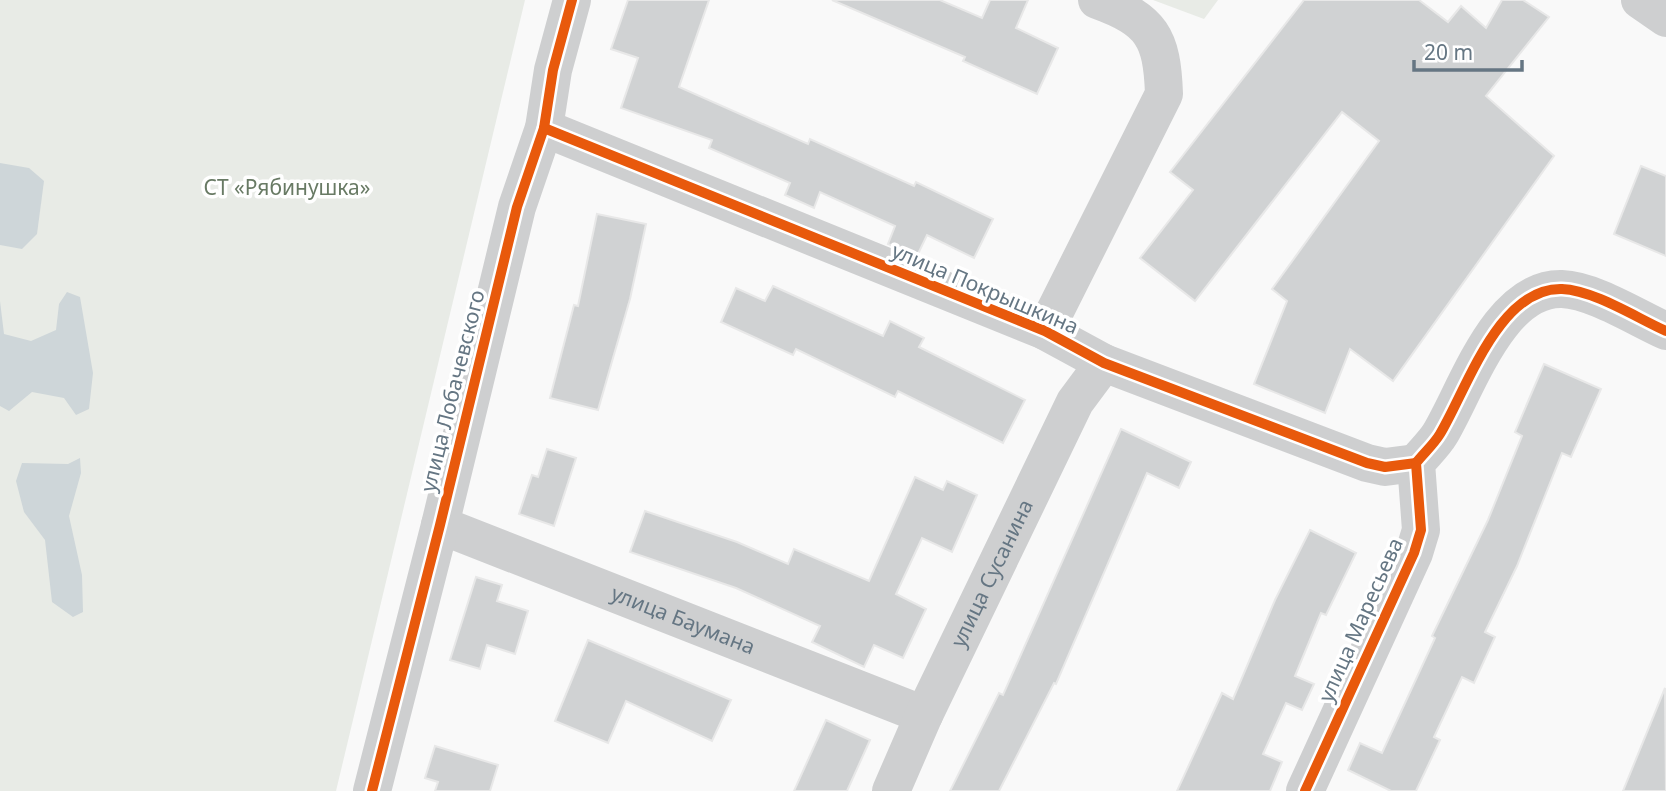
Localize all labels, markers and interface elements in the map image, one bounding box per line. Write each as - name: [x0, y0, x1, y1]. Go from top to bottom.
- scale bar: [1414, 28, 1522, 72]
- text: 20 m: [1424, 38, 1473, 66]
- park label: СТ «Рябинушка»: [204, 173, 370, 201]
- street label: улица Покрышкина: [888, 236, 1083, 340]
- street label: улица Лобачевского: [413, 287, 491, 495]
- street label: улица Сусанина: [944, 494, 1039, 652]
- street label: улица Маресьева: [1311, 533, 1409, 706]
- street label: улица Баумана: [607, 579, 759, 660]

